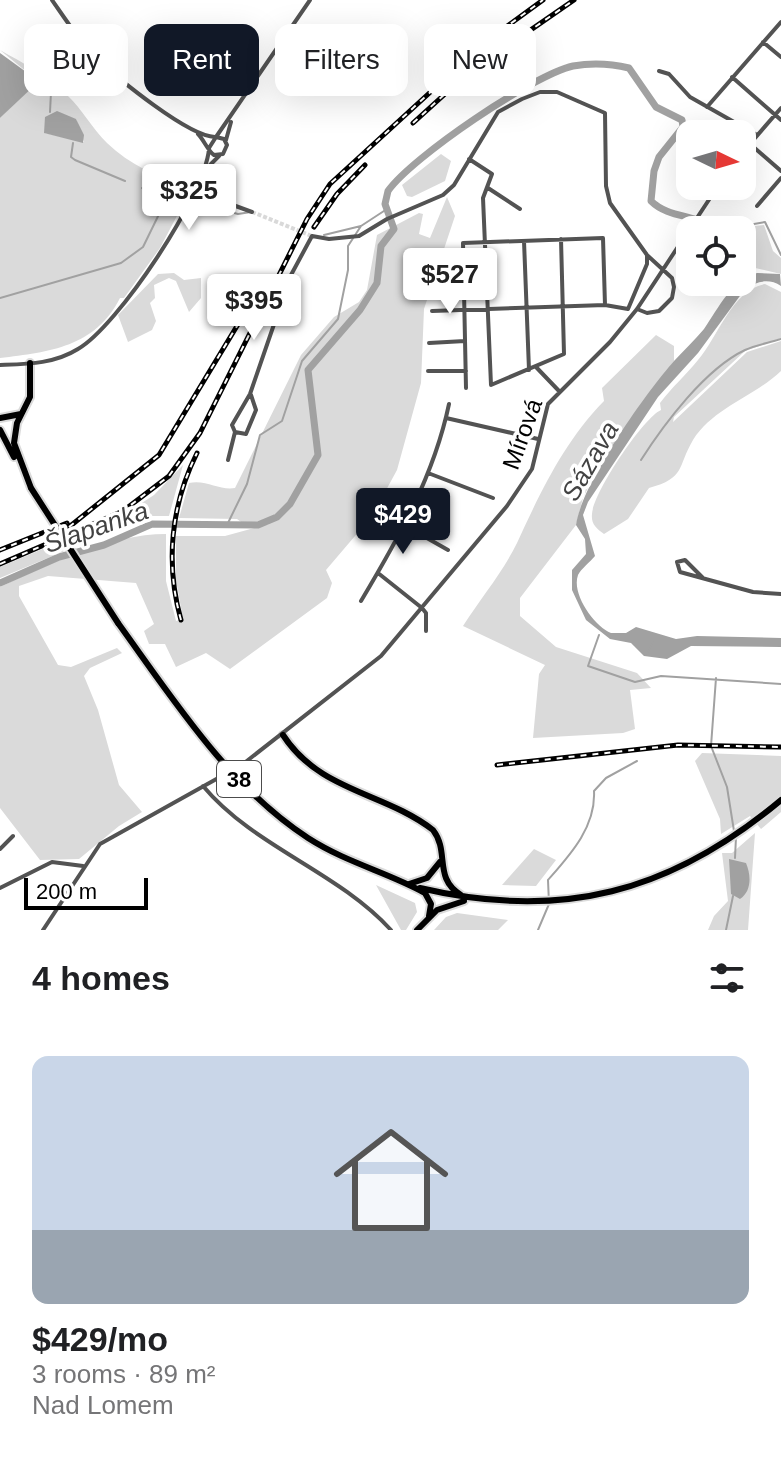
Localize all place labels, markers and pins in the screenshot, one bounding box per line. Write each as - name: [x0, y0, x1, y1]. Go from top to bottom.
- pin: $325: [142, 164, 236, 232]
- pin: $527: [403, 248, 497, 316]
- pin: $395: [207, 274, 301, 342]
- pin: $429: [356, 488, 450, 556]

